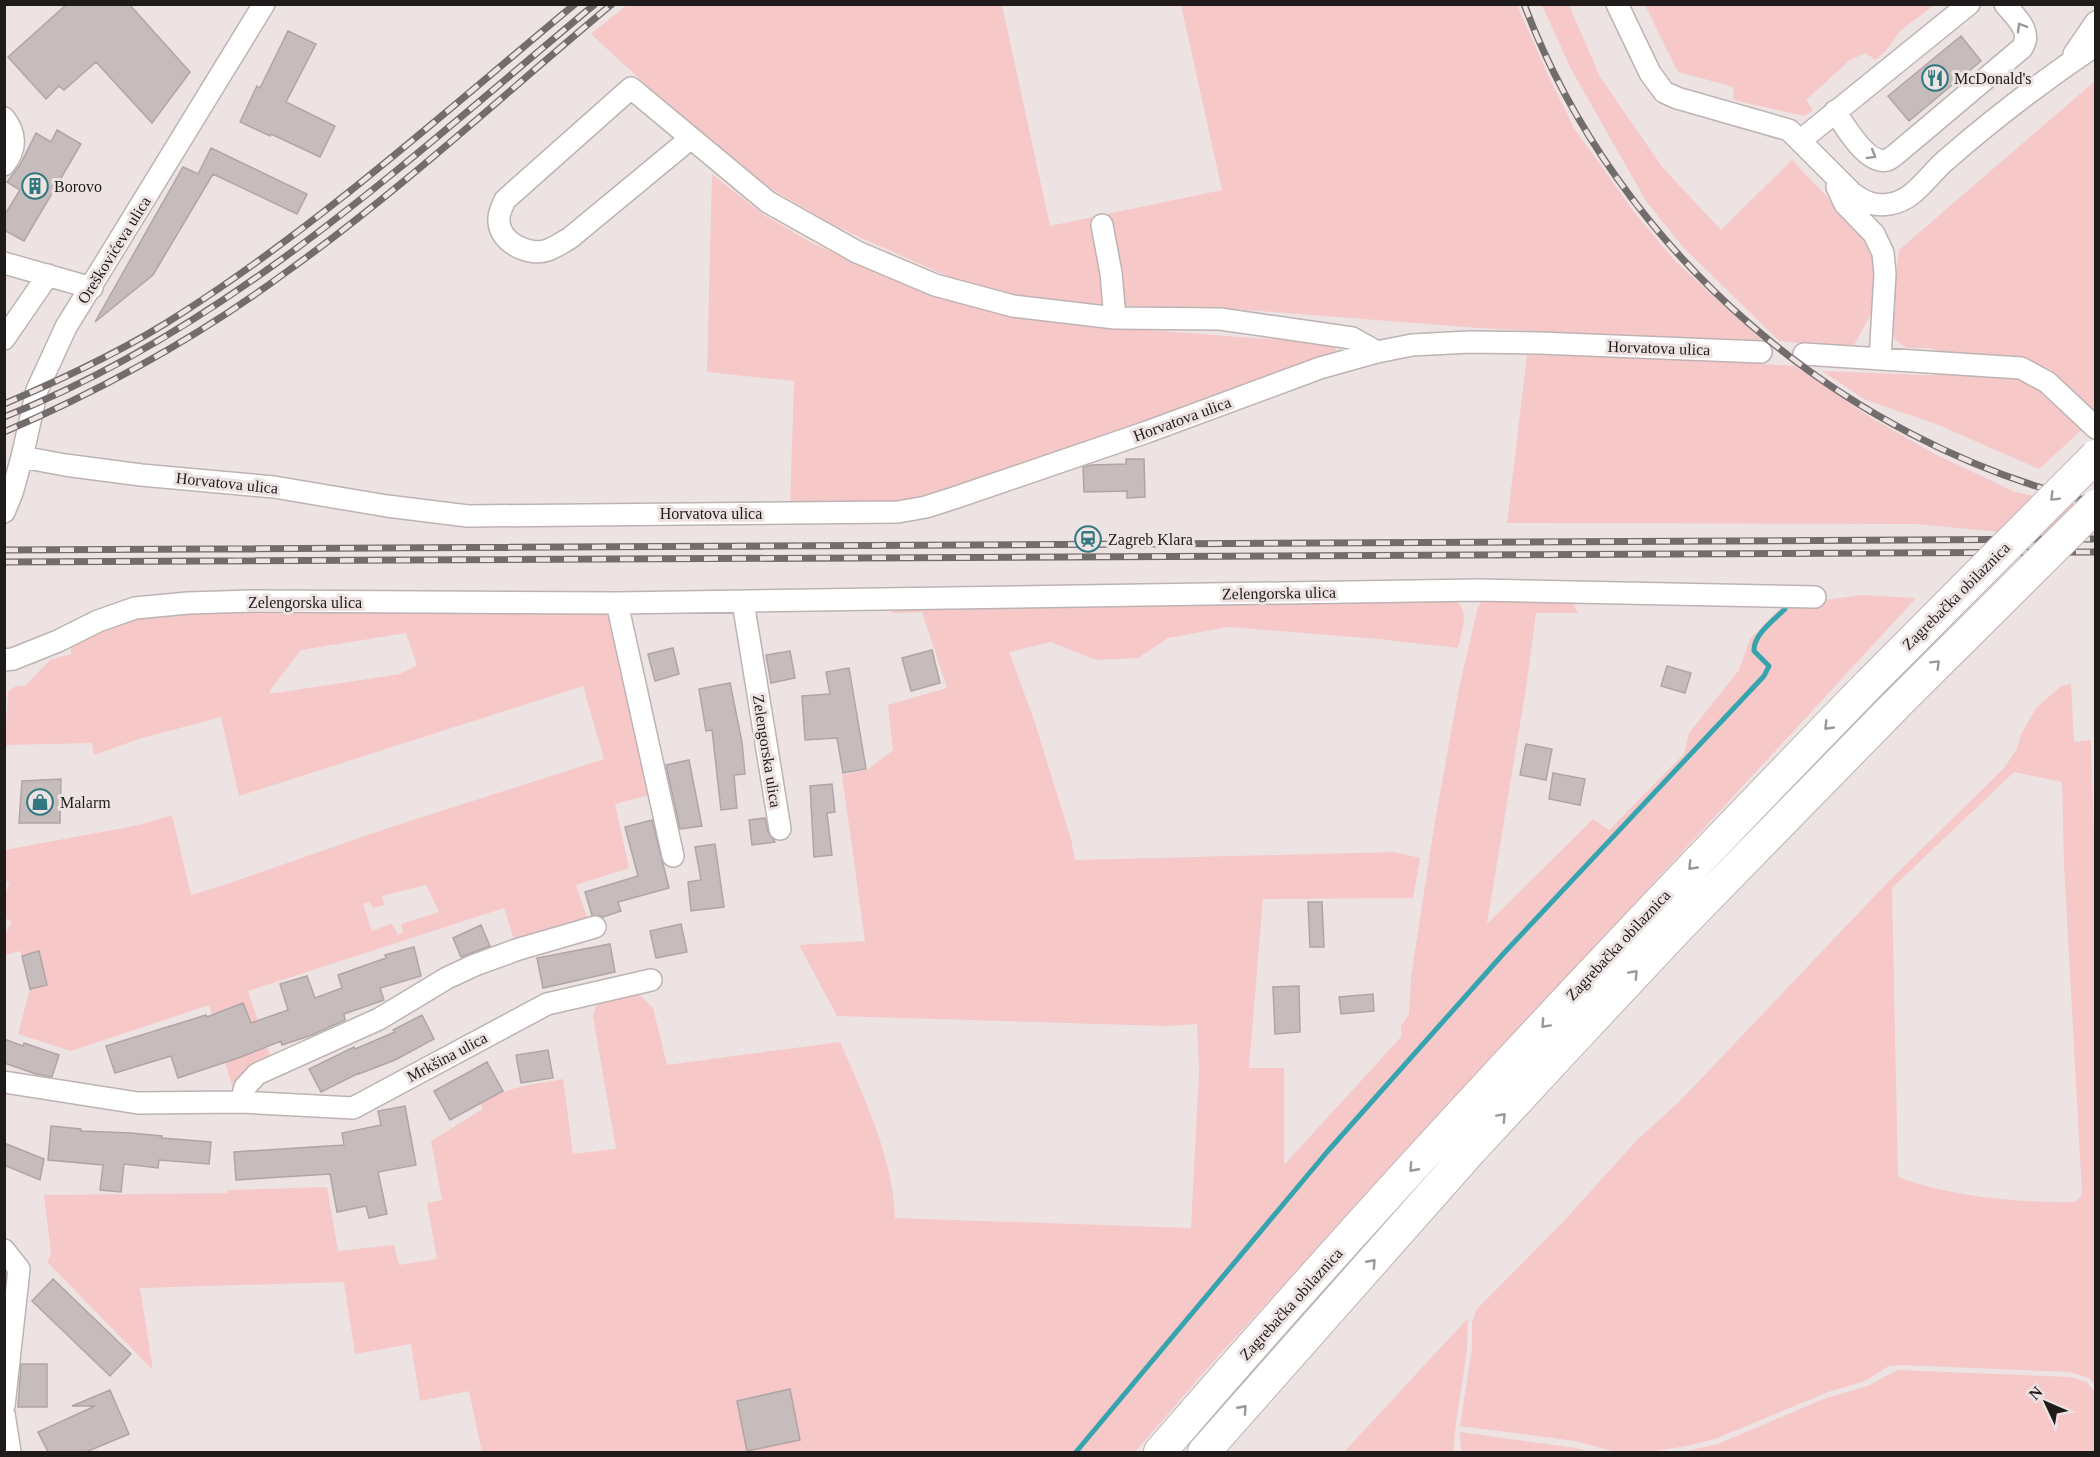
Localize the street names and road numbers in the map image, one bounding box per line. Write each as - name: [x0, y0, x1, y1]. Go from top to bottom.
- street label: Oreškovićeva ulica: [74, 193, 154, 307]
- street label: Horvatova ulica: [1607, 338, 1711, 358]
- street label: Horvatova ulica: [1131, 393, 1233, 445]
- street label: Horvatova ulica: [175, 469, 279, 497]
- street label: Horvatova ulica: [660, 505, 762, 522]
- street label: Zagrebačka obilaznica: [1899, 539, 2014, 654]
- street label: Zelengorska ulica: [1222, 584, 1336, 603]
- street label: Zelengorska ulica: [248, 594, 362, 612]
- street label: Zelengorska ulica: [749, 693, 784, 809]
- street label: Zagrebačka obilaznica: [1563, 886, 1674, 1004]
- street label: Mrkšina ulica: [404, 1029, 490, 1085]
- street label: Zagrebačka obilaznica: [1236, 1245, 1346, 1364]

